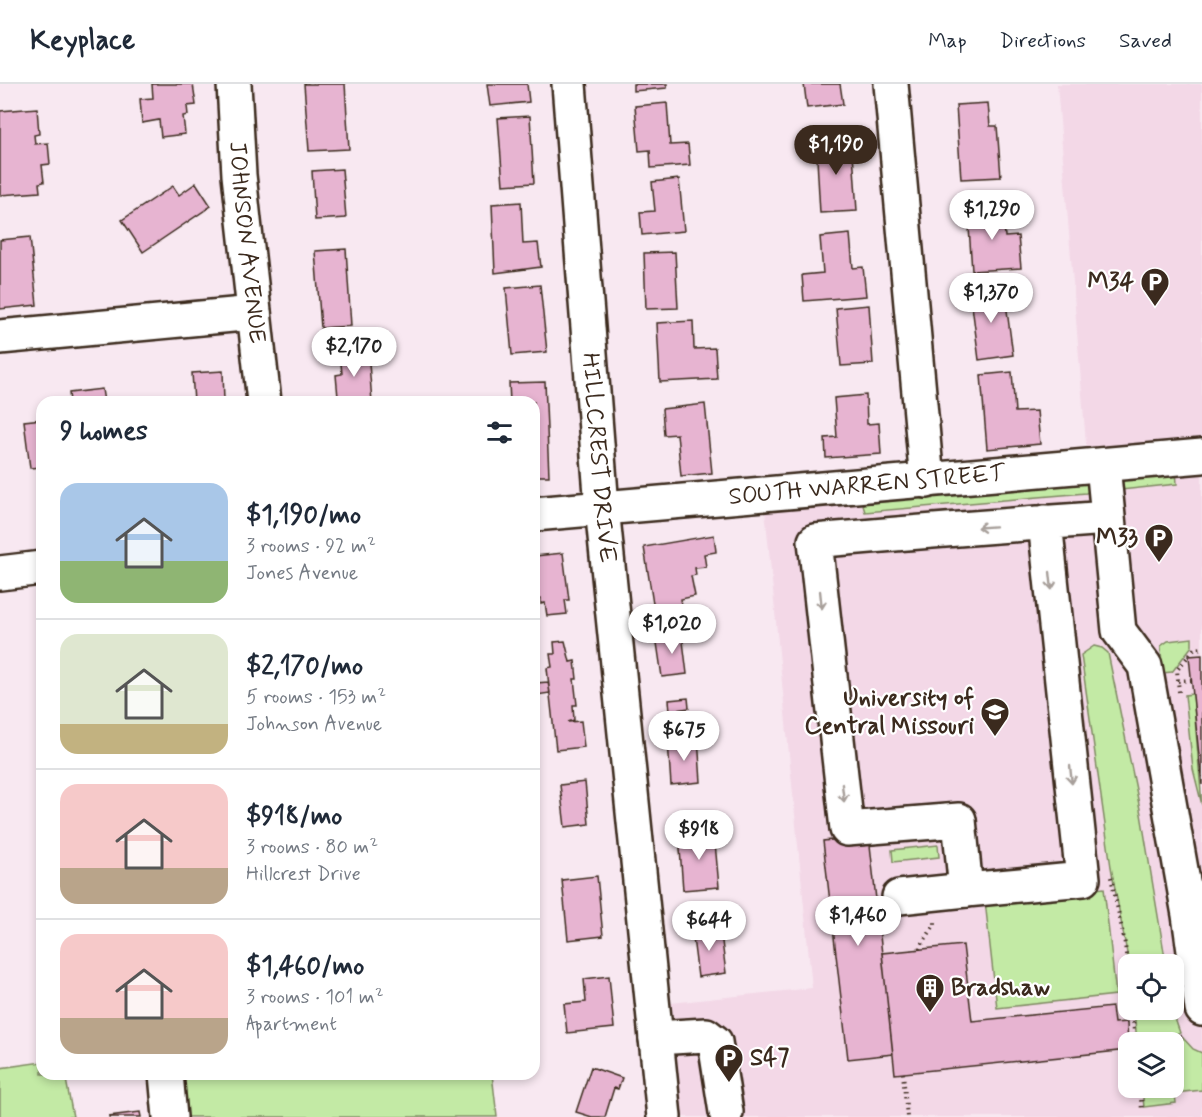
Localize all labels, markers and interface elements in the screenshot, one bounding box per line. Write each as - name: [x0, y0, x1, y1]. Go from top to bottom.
- text: Keyplace: [30, 23, 135, 60]
- text: Map: [928, 27, 967, 55]
- text: Directions: [1000, 27, 1086, 55]
- text: Saved: [1119, 27, 1172, 55]
- pin: $1,190: [787, 125, 885, 176]
- text: $1,190: [808, 131, 864, 158]
- street label: JOHNSON AVENUE: [222, 141, 273, 345]
- pin: $1,290: [943, 190, 1041, 241]
- text: $1,290: [963, 196, 1021, 223]
- parking icon: M34: [1139, 266, 1171, 308]
- place label: M34: [1088, 267, 1134, 298]
- pin: $1,370: [942, 273, 1040, 324]
- text: $1,370: [963, 279, 1019, 306]
- pin: $2,170: [305, 327, 403, 378]
- text: $2,170: [326, 333, 382, 360]
- street label: HILLCREST DRIVE: [575, 351, 623, 565]
- text: 9 homes: [60, 415, 148, 449]
- icon: filters: [483, 416, 516, 449]
- street label: SOUTH WARREN STREET: [727, 458, 1007, 513]
- text: $1,190/mo: [246, 499, 361, 533]
- icon: home: [108, 507, 180, 579]
- one-way arrow: [977, 522, 997, 533]
- parking icon: M33: [1143, 522, 1175, 564]
- place label: M33: [1096, 523, 1138, 554]
- text: 3 rooms · 92 m²: [246, 533, 376, 560]
- text: Jones Avenue: [246, 560, 358, 587]
- one-way arrow: [1046, 570, 1057, 590]
- one-way arrow: [816, 589, 827, 609]
- pin: $1,020: [623, 604, 721, 655]
- text: $1,020: [642, 610, 702, 637]
- text: $2,170/mo: [246, 650, 363, 684]
- icon: home: [108, 658, 180, 730]
- place label: University of Central Missouri: [805, 683, 975, 742]
- text: 5 rooms · 153 m²: [246, 684, 386, 711]
- school or university icon: University of Central Missouri: [979, 696, 1011, 738]
- text: Johnson Avenue: [246, 711, 382, 738]
- pin: $675: [648, 711, 720, 762]
- text: $675: [662, 717, 706, 744]
- one-way arrow: [1066, 764, 1077, 784]
- one-way arrow: [838, 783, 849, 803]
- text: $918/mo: [246, 800, 342, 834]
- icon: home: [108, 808, 180, 880]
- pin: $918: [663, 810, 735, 861]
- text: $918: [679, 816, 720, 843]
- text: 3 rooms · 80 m²: [246, 834, 378, 861]
- text: Hillcrest Drive: [246, 861, 361, 888]
- pin: $1,460: [809, 896, 907, 947]
- pin: $644: [673, 901, 745, 952]
- text: $1,460: [829, 902, 887, 929]
- text: $644: [686, 907, 732, 934]
- text: $1,460/mo: [246, 950, 364, 984]
- map controls: [1118, 954, 1184, 1098]
- button: locate: [1118, 954, 1184, 1020]
- icon: home: [108, 958, 180, 1030]
- building icon: Bradshaw: [914, 972, 946, 1014]
- place label: Bradshaw: [951, 973, 1050, 1004]
- text: 3 rooms · 101 m²: [246, 984, 384, 1011]
- text: Apartment: [246, 1011, 337, 1038]
- button: layers: [1118, 1032, 1184, 1098]
- parking icon: S47: [713, 1042, 745, 1084]
- place label: S47: [750, 1043, 789, 1074]

